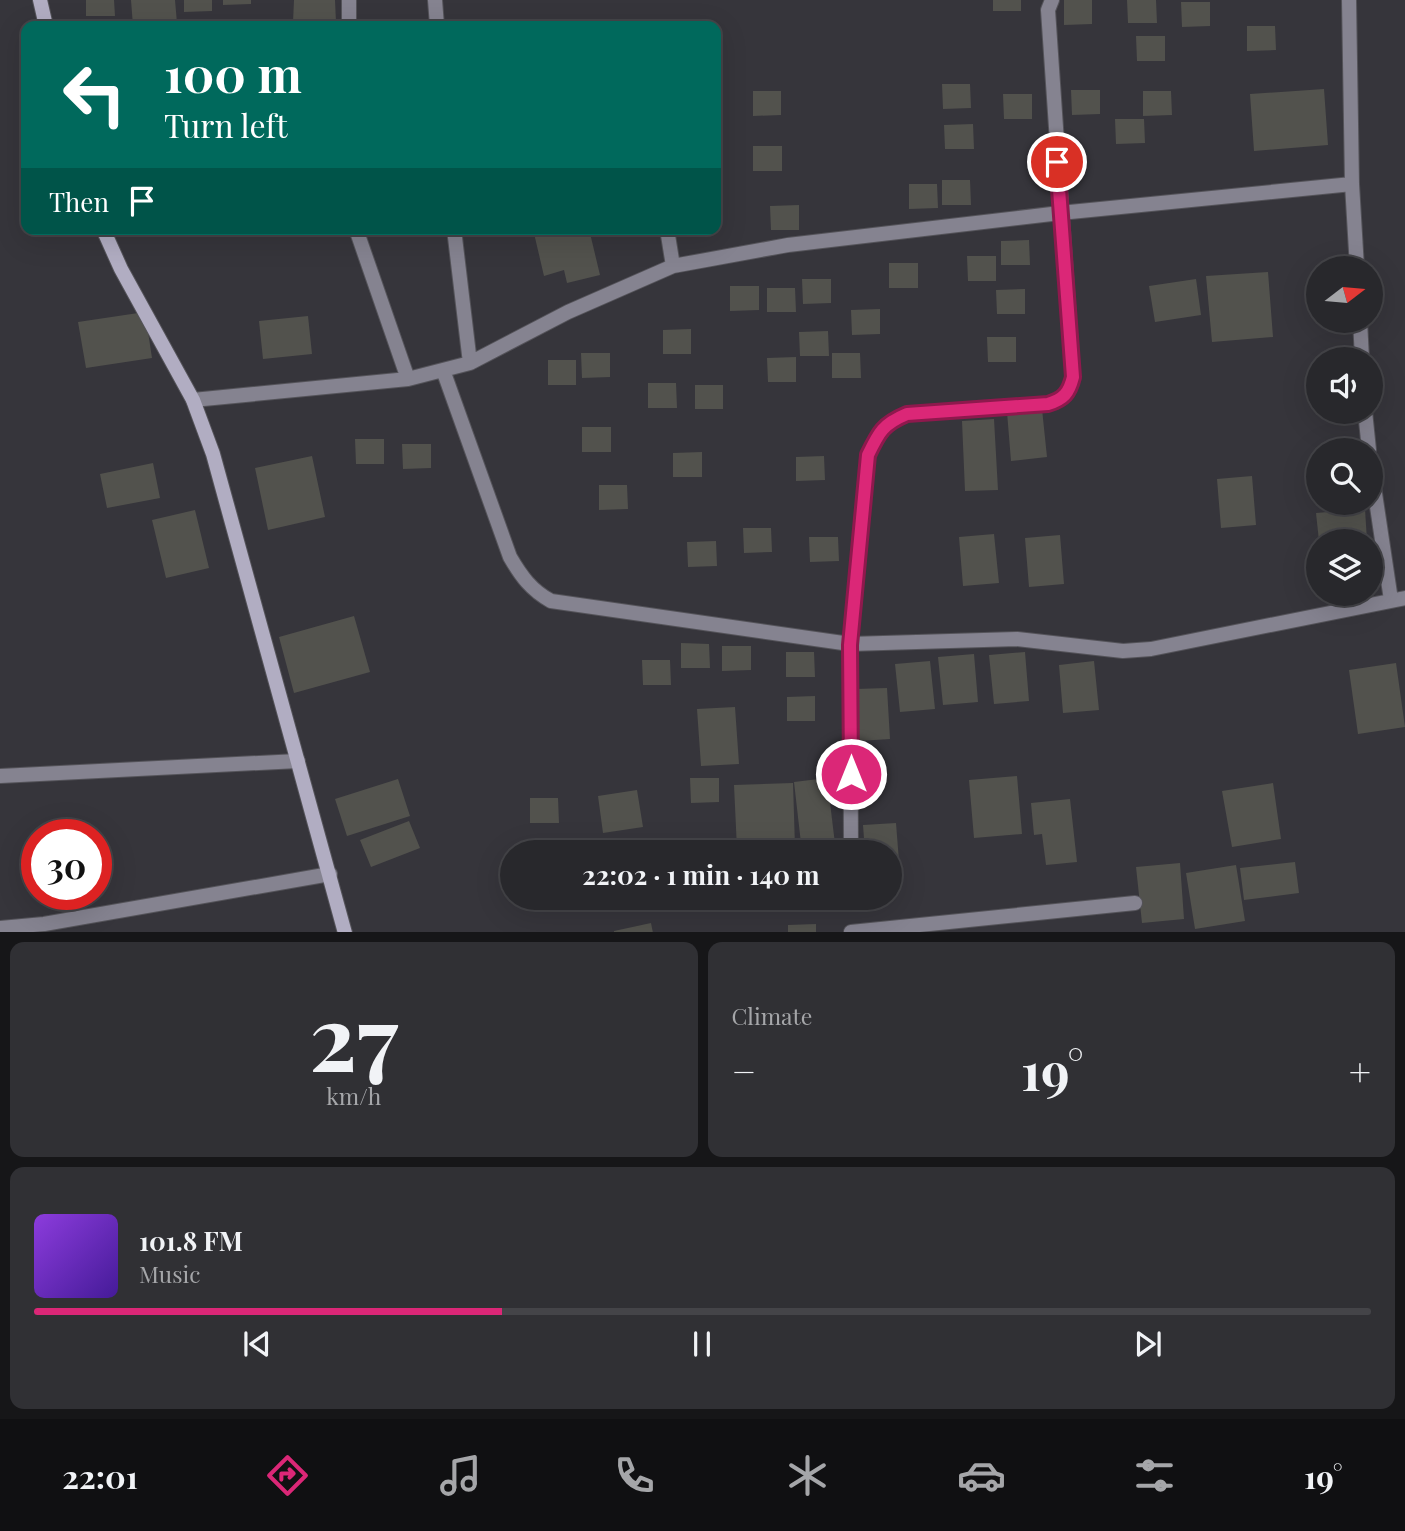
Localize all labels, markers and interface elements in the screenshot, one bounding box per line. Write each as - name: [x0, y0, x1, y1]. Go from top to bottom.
- text: 100 m: [164, 40, 302, 105]
- icon: left: [49, 49, 140, 140]
- text: Turn left: [164, 103, 288, 146]
- pin: [1027, 132, 1087, 192]
- icon: arrive: [1038, 143, 1076, 181]
- icon: arrive: [123, 182, 161, 220]
- text: Then: [49, 184, 109, 219]
- north arrow: [1306, 256, 1382, 332]
- map controls: [1306, 256, 1383, 606]
- button: sound: [1306, 347, 1383, 424]
- button: search: [1306, 438, 1383, 515]
- button: layers: [1306, 529, 1383, 606]
- position arrow: [814, 737, 888, 811]
- speed limit sign: 30: [21, 819, 112, 910]
- text: 22:02 · 1 min · 140 m: [582, 857, 820, 892]
- text: 27: [309, 974, 398, 1095]
- text: Climate: [732, 1000, 812, 1031]
- text: 19°: [1021, 1035, 1084, 1104]
- text: −: [732, 1045, 756, 1096]
- text: +: [1349, 1045, 1371, 1096]
- text: km/h: [326, 1080, 381, 1111]
- text: 101.8 FM: [139, 1223, 243, 1258]
- text: Music: [139, 1258, 200, 1289]
- icon: previous: [238, 1325, 276, 1363]
- icon: pause: [683, 1325, 721, 1363]
- icon: next: [1129, 1325, 1167, 1363]
- icon: directions: [263, 1451, 312, 1500]
- icon: music: [436, 1451, 485, 1500]
- icon: phone: [610, 1451, 659, 1500]
- icon: climate: [783, 1451, 832, 1500]
- icon: car: [957, 1451, 1006, 1500]
- icon: filters: [1130, 1451, 1179, 1500]
- text: 22:01: [62, 1454, 138, 1497]
- text: 19°: [1304, 1454, 1343, 1497]

